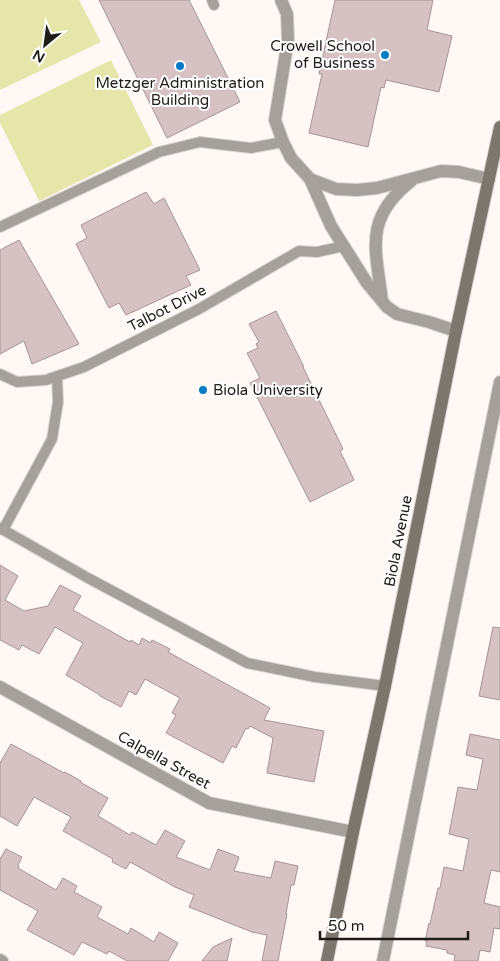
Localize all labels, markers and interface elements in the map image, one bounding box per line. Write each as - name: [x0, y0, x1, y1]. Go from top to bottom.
- north arrow: [20, 20, 70, 70]
- place label: Crowell School of Business: [270, 37, 375, 72]
- text: N: [30, 46, 48, 66]
- marker: Crowell School of Business: [379, 49, 391, 61]
- marker: Metzger Administration Building: [174, 60, 186, 72]
- place label: Metzger Administration Building: [95, 74, 265, 109]
- street label: Talbot Drive: [125, 281, 209, 335]
- place label: Biola University: [213, 381, 323, 399]
- marker: Biola University: [197, 384, 209, 396]
- street label: Biola Avenue: [380, 494, 416, 588]
- street label: Calpella Street: [114, 727, 214, 793]
- scale bar: [320, 908, 468, 940]
- text: 50 m: [328, 917, 365, 935]

